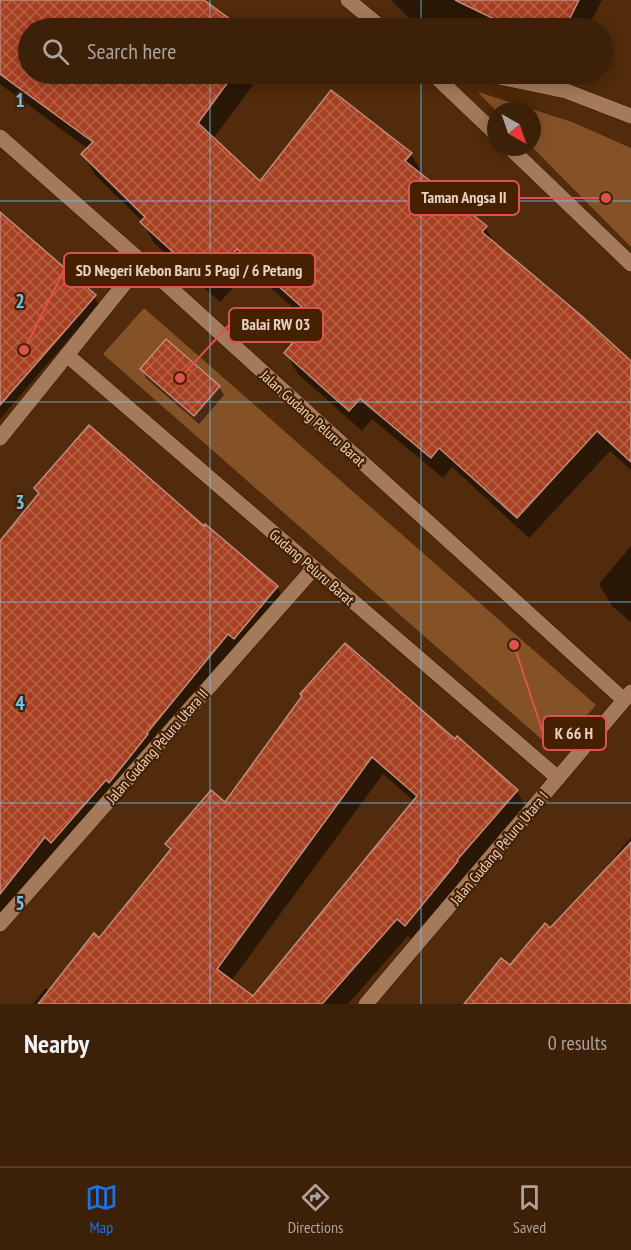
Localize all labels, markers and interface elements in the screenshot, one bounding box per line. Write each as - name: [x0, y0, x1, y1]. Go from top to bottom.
- search box: [18, 18, 613, 84]
- icon: search: [39, 35, 72, 68]
- text: Search here: [87, 37, 176, 65]
- text: 1: [15, 87, 25, 113]
- north arrow: [487, 102, 541, 156]
- callout: Taman Angsa II: [409, 181, 519, 215]
- text: Taman Angsa II: [421, 187, 507, 207]
- callout: SD Negeri Kebon Baru 5 Pagi / 6 Petang: [64, 253, 315, 287]
- text: SD Negeri Kebon Baru 5 Pagi / 6 Petang: [76, 260, 302, 280]
- text: 2: [15, 288, 25, 314]
- callout: Balai RW 03: [229, 308, 323, 342]
- text: Balai RW 03: [241, 314, 311, 334]
- street label: Jalan Gudang Peluru Barat: [256, 365, 370, 470]
- text: 3: [15, 489, 25, 515]
- street label: Gudang Peluru Barat: [266, 525, 358, 609]
- street label: Jalan Gudang Peluru Utara II: [101, 685, 212, 808]
- text: 4: [15, 690, 25, 716]
- callout: K 66 H: [543, 716, 606, 750]
- text: K 66 H: [555, 723, 593, 743]
- street label: Jalan Gudang Peluru Utara I: [445, 787, 552, 909]
- text: 5: [15, 890, 25, 916]
- text: Nearby: [24, 1027, 89, 1060]
- text: 0 results: [548, 1030, 607, 1056]
- tab: Map: [85, 1181, 118, 1237]
- tab: Directions: [288, 1181, 343, 1237]
- tab: Saved: [513, 1181, 546, 1237]

